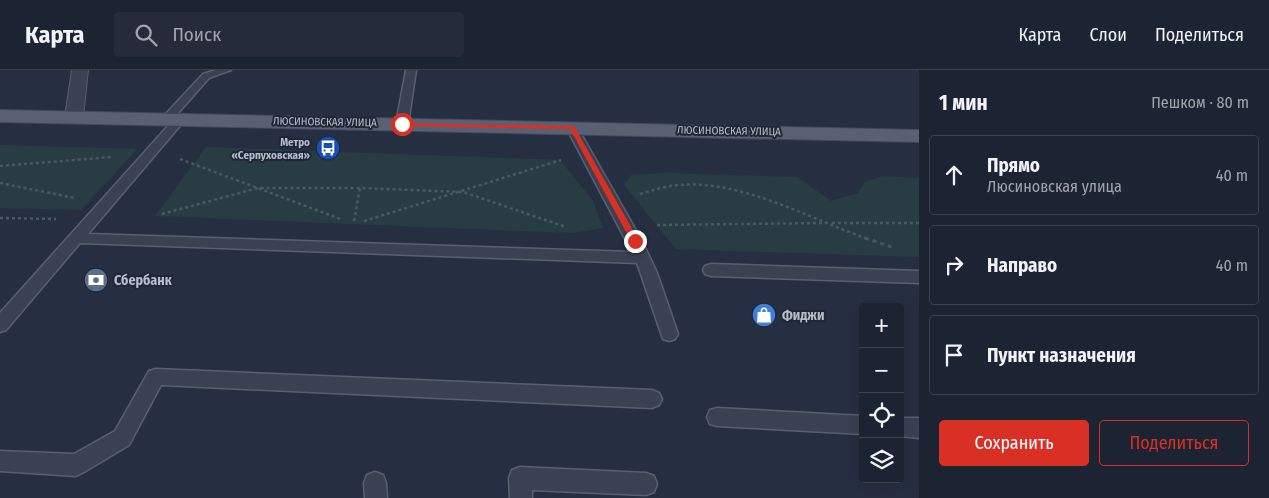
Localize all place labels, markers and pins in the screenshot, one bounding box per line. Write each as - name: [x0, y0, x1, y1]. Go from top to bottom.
- bus stop icon: Метро «Серпуховская»: [315, 135, 341, 161]
- place label: Метро «Серпуховская»: [231, 136, 311, 162]
- bank icon: Сбербанк: [83, 267, 109, 293]
- place label: Сбербанк: [114, 272, 173, 289]
- shop icon: Фиджи: [751, 302, 777, 328]
- place label: Фиджи: [782, 307, 824, 324]

